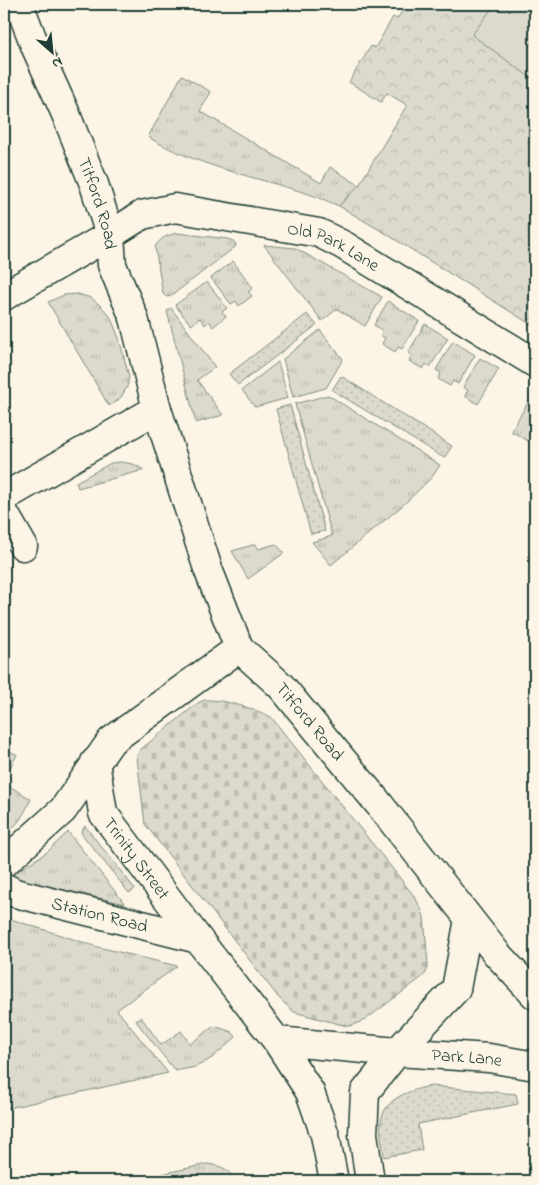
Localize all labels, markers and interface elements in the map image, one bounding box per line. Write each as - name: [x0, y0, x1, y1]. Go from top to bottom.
- north arrow: [28, 28, 78, 78]
- text: N: [48, 51, 66, 74]
- street label: Titford Road: [70, 154, 122, 250]
- street label: Old Park Lane: [285, 217, 385, 280]
- street label: Titford Road: [268, 677, 349, 768]
- street label: Trinity Street: [96, 813, 175, 906]
- street label: Station Road: [48, 892, 150, 941]
- street label: Park Lane: [431, 1043, 505, 1075]

